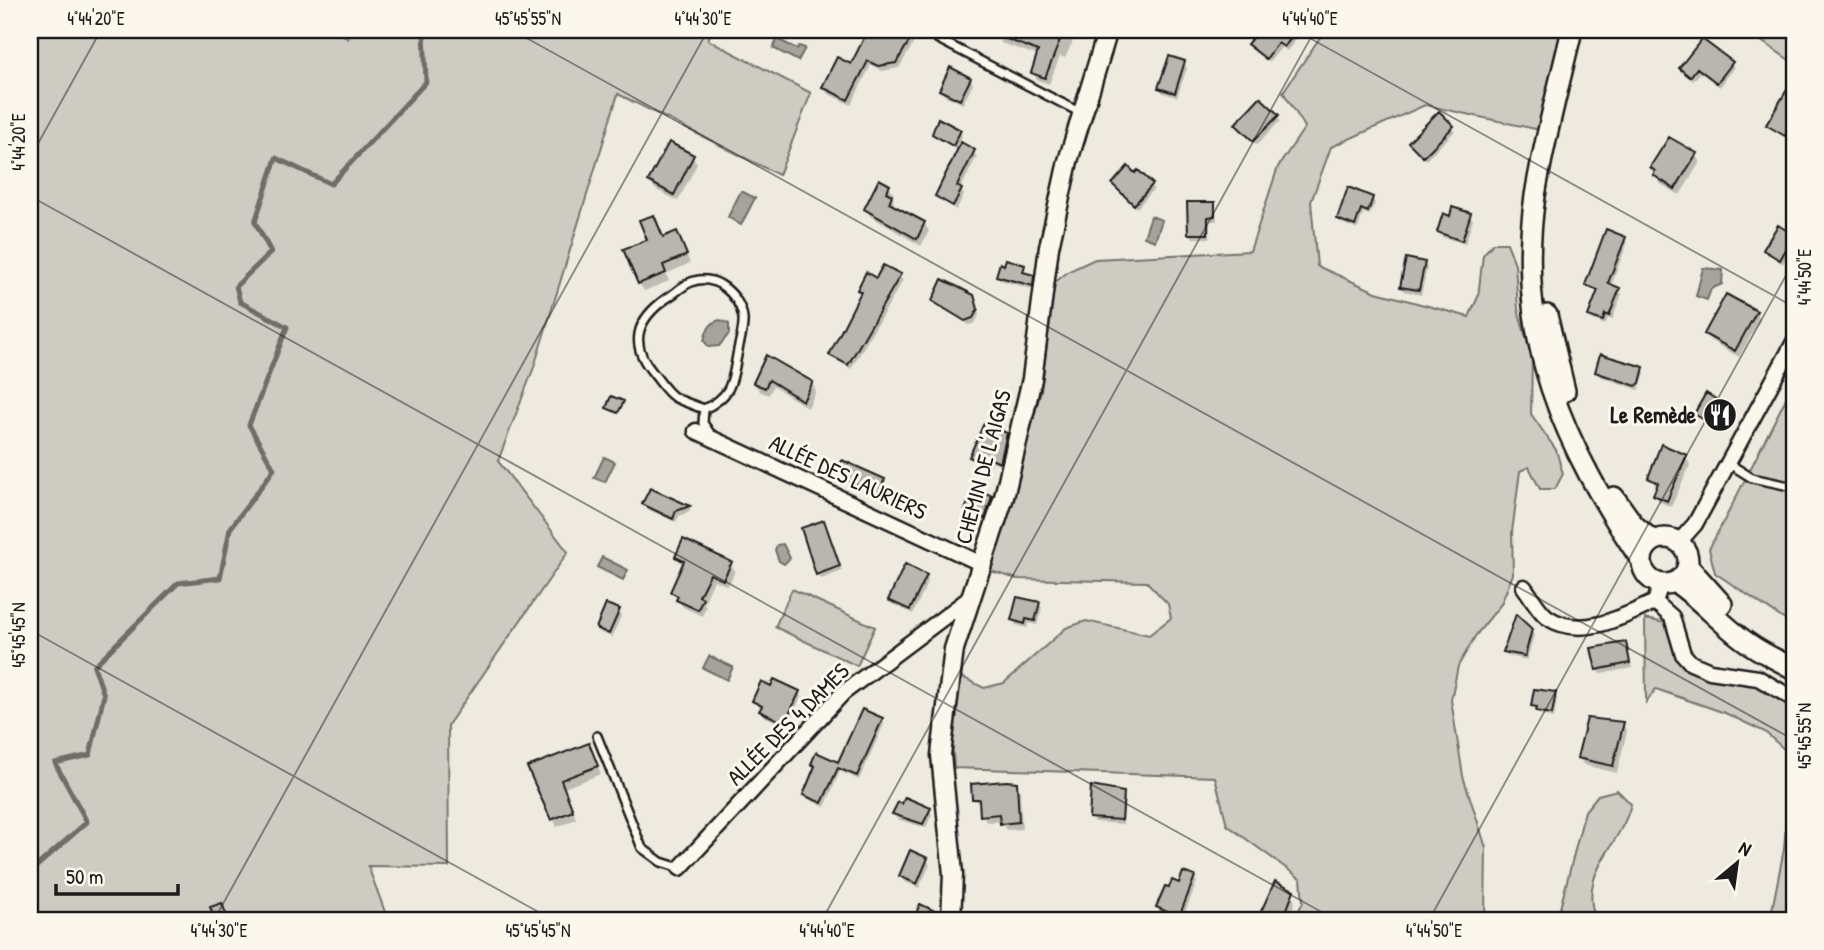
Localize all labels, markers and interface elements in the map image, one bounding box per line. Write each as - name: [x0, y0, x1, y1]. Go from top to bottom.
- text: 4°44'20"E: [67, 6, 125, 31]
- text: 45°45'55"N: [495, 6, 561, 31]
- text: 4°44'30"E: [675, 6, 731, 31]
- text: 4°44'40"E: [1282, 6, 1338, 31]
- text: 4°44'20"E: [6, 113, 31, 171]
- text: 4°44'50"E: [1792, 249, 1817, 305]
- street label: CHEMIN DE L'AIGAS: [947, 386, 1018, 547]
- restaurant icon: Le Remède: [1701, 396, 1739, 434]
- place label: Le Remède: [1610, 399, 1697, 430]
- street label: ALLÉE DES LAURIERS: [764, 427, 932, 527]
- text: 45°45'45"N: [6, 602, 31, 668]
- street label: ALLÉE DES 4 DAMES: [720, 655, 856, 792]
- text: 45°45'55"N: [1792, 703, 1817, 769]
- north arrow: [1702, 828, 1772, 898]
- text: N: [1735, 834, 1756, 862]
- scale bar: [56, 852, 178, 896]
- text: 50 m: [66, 862, 103, 891]
- text: 4°44'30"E: [191, 918, 247, 943]
- text: 45°45'45"N: [505, 918, 571, 943]
- text: 4°44'40"E: [799, 918, 855, 943]
- text: 4°44'50"E: [1406, 918, 1462, 943]

